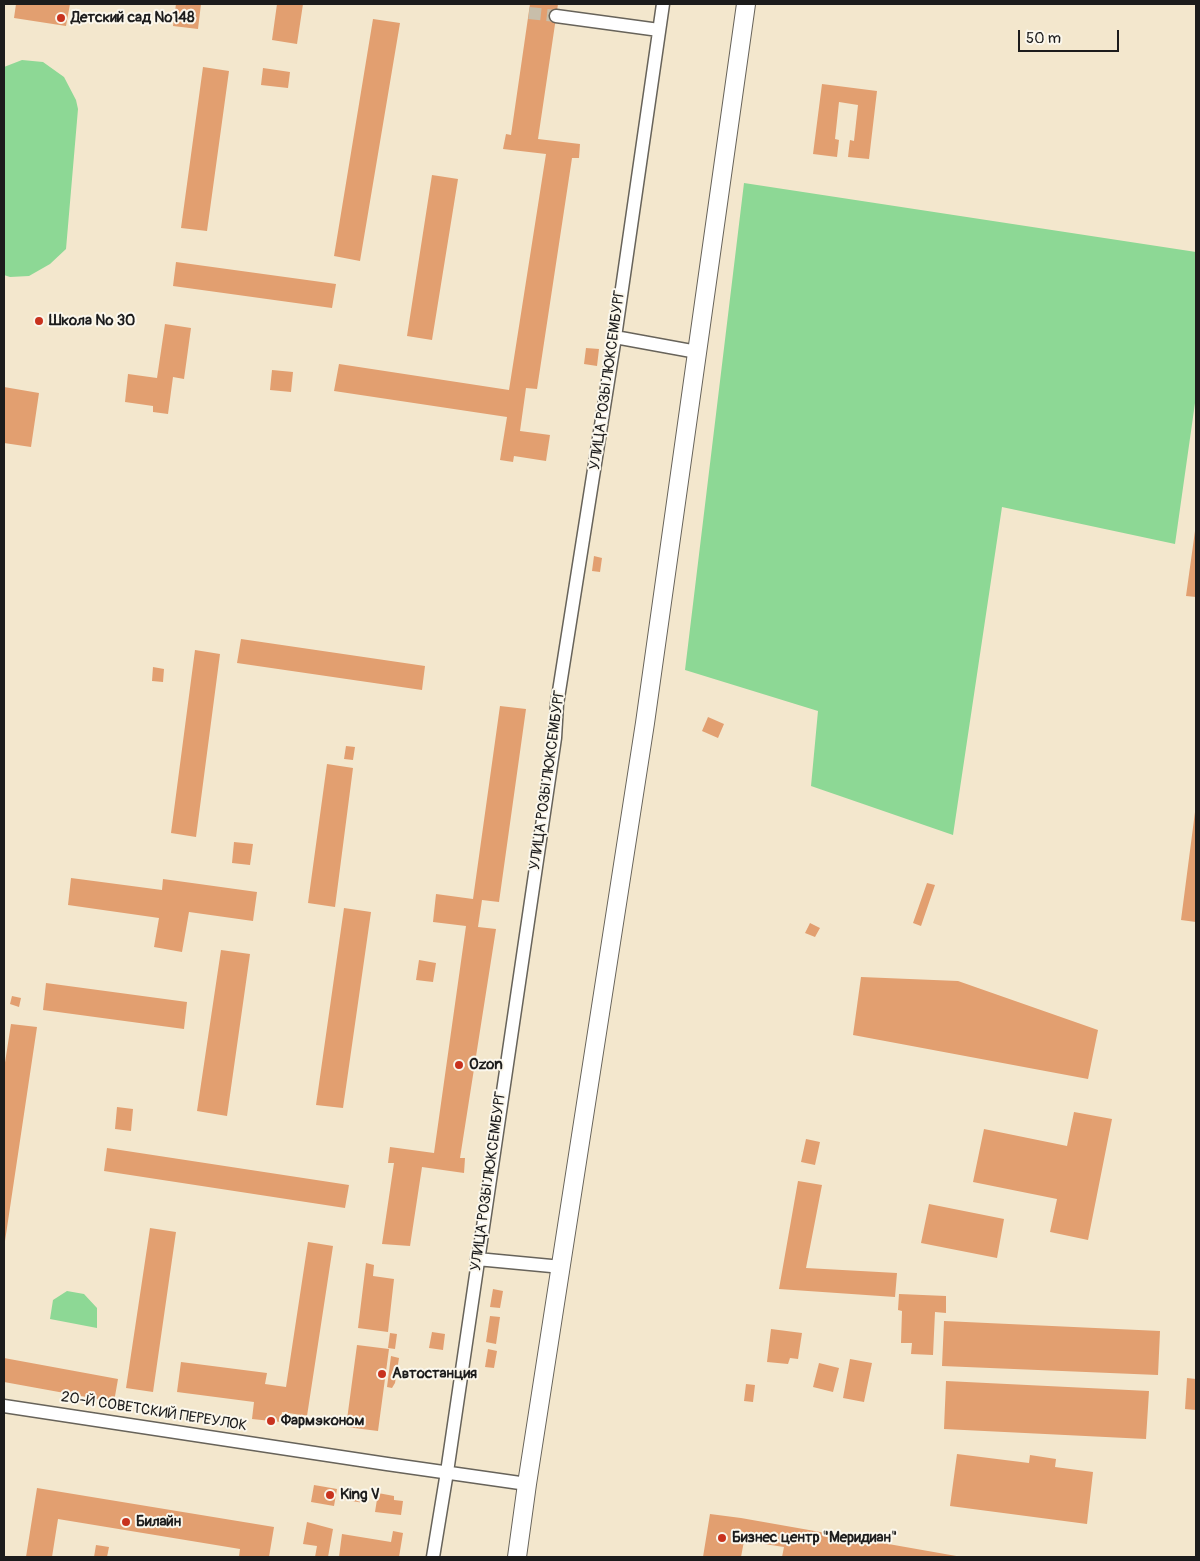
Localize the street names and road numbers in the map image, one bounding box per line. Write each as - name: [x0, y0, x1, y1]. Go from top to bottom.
- street label: УЛИЦА РОЗЫ ЛЮКСЕМБУРГ: [586, 289, 630, 471]
- street label: УЛИЦА РОЗЫ ЛЮКСЕМБУРГ: [526, 689, 570, 871]
- street label: УЛИЦА РОЗЫ ЛЮКСЕМБУРГ: [467, 1090, 511, 1272]
- street label: 20-Й СОВЕТСКИЙ ПЕРЕУЛОК: [60, 1388, 248, 1436]

